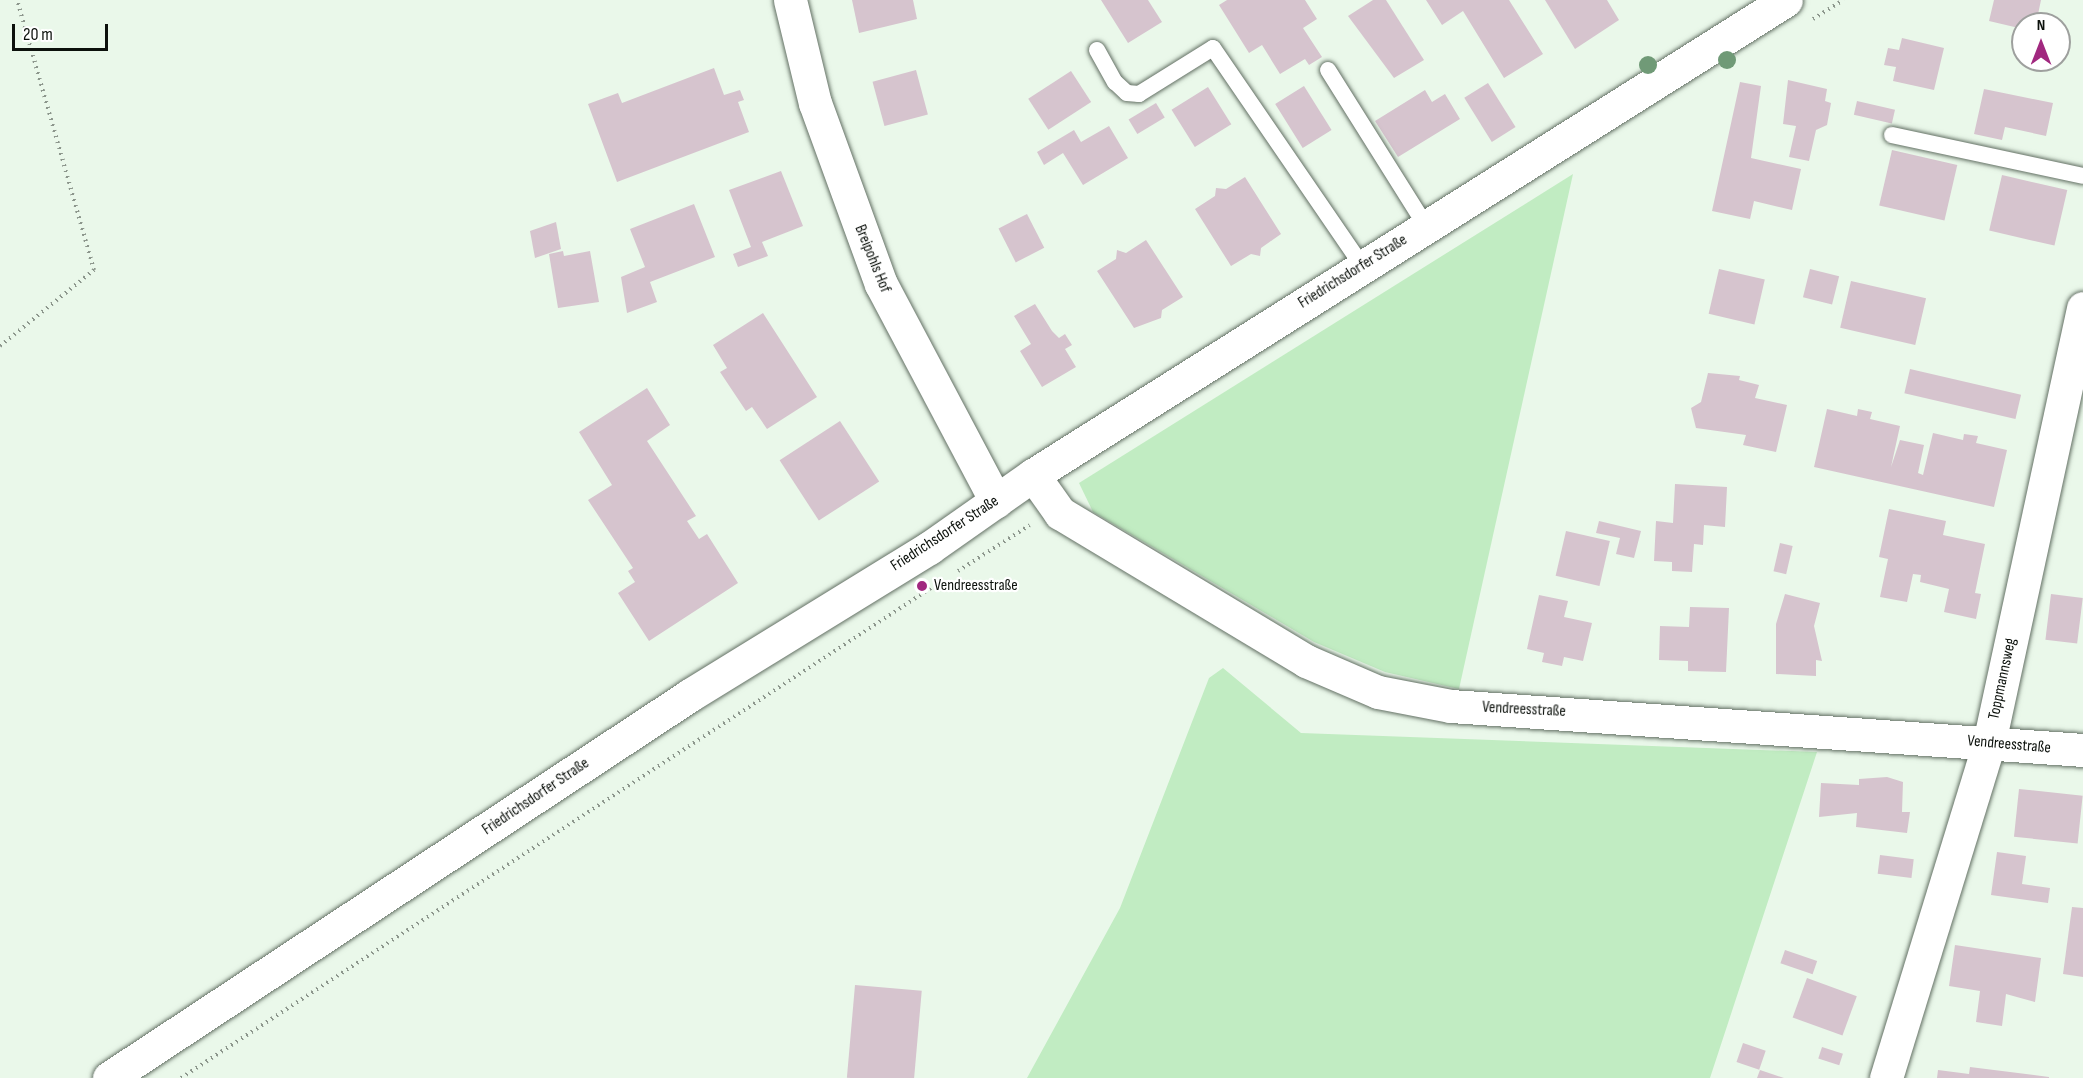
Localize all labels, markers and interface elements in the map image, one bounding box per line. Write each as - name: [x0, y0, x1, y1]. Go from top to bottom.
- scale bar: [15, 12, 111, 50]
- north arrow: [2011, 12, 2071, 72]
- text: N: [2037, 16, 2045, 35]
- text: 20 m: [23, 24, 53, 45]
- street label: Breipohls Hof: [850, 222, 894, 296]
- street label: Friedrichsdorfer Straße: [1295, 231, 1411, 313]
- street label: Friedrichsdorfer Straße: [888, 492, 1002, 576]
- place label: Vendreesstraße: [934, 576, 1018, 596]
- marker: Vendreesstraße: [915, 579, 929, 593]
- street label: Toppmannsweg: [1985, 636, 2021, 722]
- street label: Vendreesstraße: [1482, 698, 1566, 722]
- street label: Vendreesstraße: [1966, 732, 2052, 758]
- street label: Friedrichsdorfer Straße: [479, 754, 593, 840]

